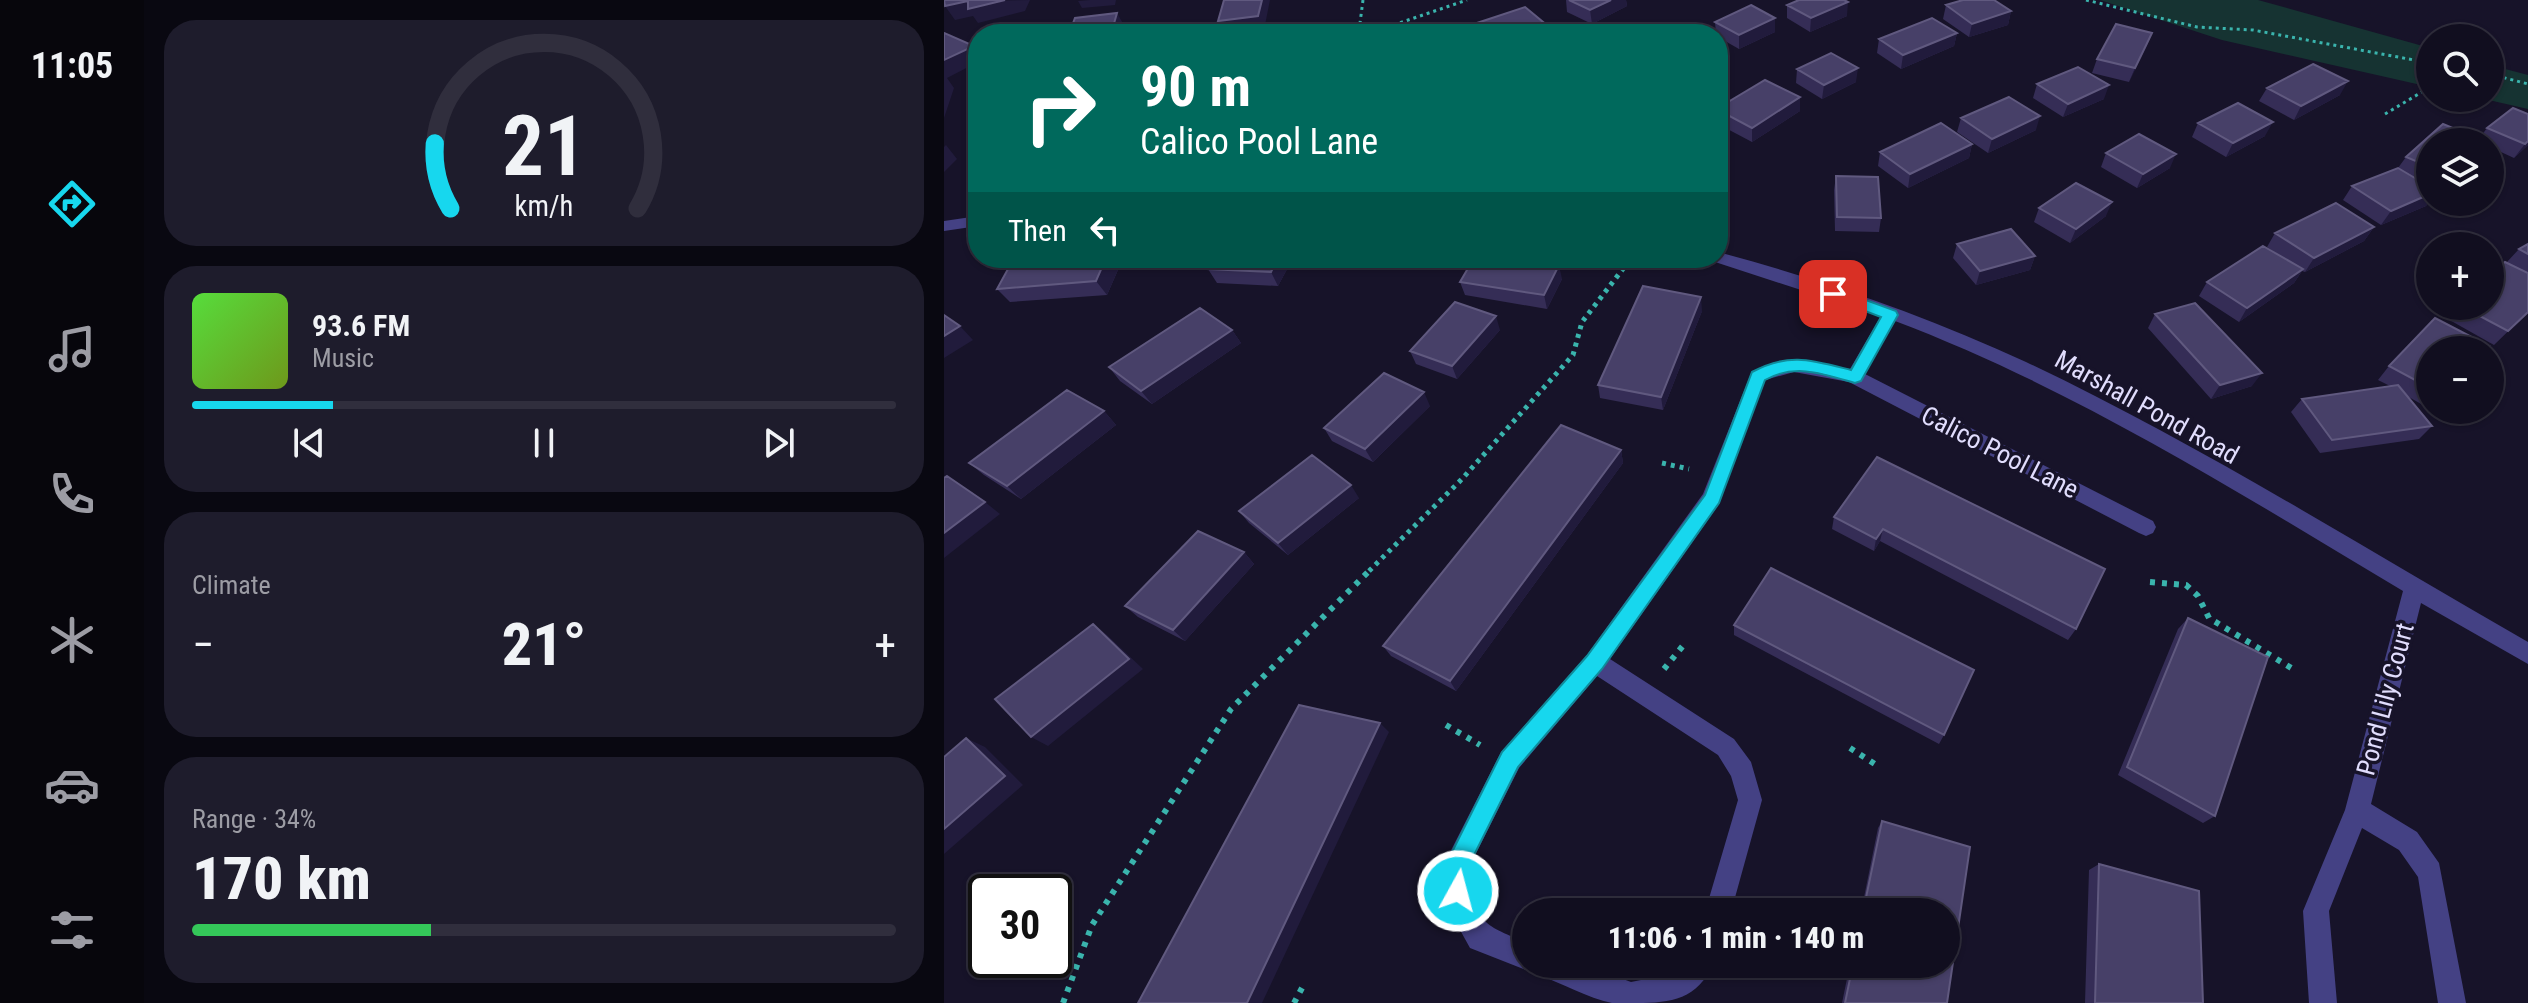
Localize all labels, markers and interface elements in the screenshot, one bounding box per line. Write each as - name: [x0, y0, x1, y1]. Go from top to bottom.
- map controls: [2416, 24, 2504, 424]
- button: search: [2416, 24, 2504, 112]
- text: 11:05: [31, 45, 113, 87]
- text: 90 m: [1140, 54, 1251, 120]
- icon: right: [1008, 56, 1112, 160]
- text: 21: [502, 97, 586, 194]
- text: Calico Pool Lane: [1140, 121, 1378, 163]
- button: layers: [2416, 128, 2504, 216]
- icon: directions: [44, 176, 100, 232]
- text: km/h: [515, 189, 573, 223]
- icon: left: [1083, 208, 1127, 252]
- text: Then: [1008, 213, 1067, 248]
- button: +: [2416, 232, 2504, 320]
- pin: [1799, 260, 1867, 328]
- icon: arrive: [1811, 272, 1855, 316]
- text: 93.6 FM: [312, 308, 410, 343]
- icon: music: [44, 321, 100, 377]
- button: −: [2416, 336, 2504, 424]
- text: Music: [312, 343, 374, 373]
- street label: Marshall Pond Road: [2050, 344, 2244, 470]
- street label: Calico Pool Lane: [1917, 400, 2083, 504]
- icon: previous: [287, 421, 331, 465]
- icon: pause: [522, 421, 566, 465]
- icon: next: [757, 421, 801, 465]
- icon: phone: [44, 466, 100, 522]
- text: Climate: [192, 570, 271, 600]
- text: 21°: [502, 609, 586, 680]
- icon: climate: [44, 612, 100, 668]
- text: −: [192, 619, 214, 671]
- text: +: [874, 619, 896, 671]
- street label: Pond Lily Court: [2350, 620, 2420, 778]
- icon: car: [44, 757, 100, 813]
- text: Range · 34%: [192, 804, 316, 834]
- text: 170 km: [192, 843, 371, 914]
- position arrow: [1416, 849, 1500, 933]
- speed limit sign: 30: [968, 874, 1072, 978]
- icon: filters: [44, 902, 100, 958]
- text: 11:06 · 1 min · 140 m: [1608, 920, 1864, 955]

